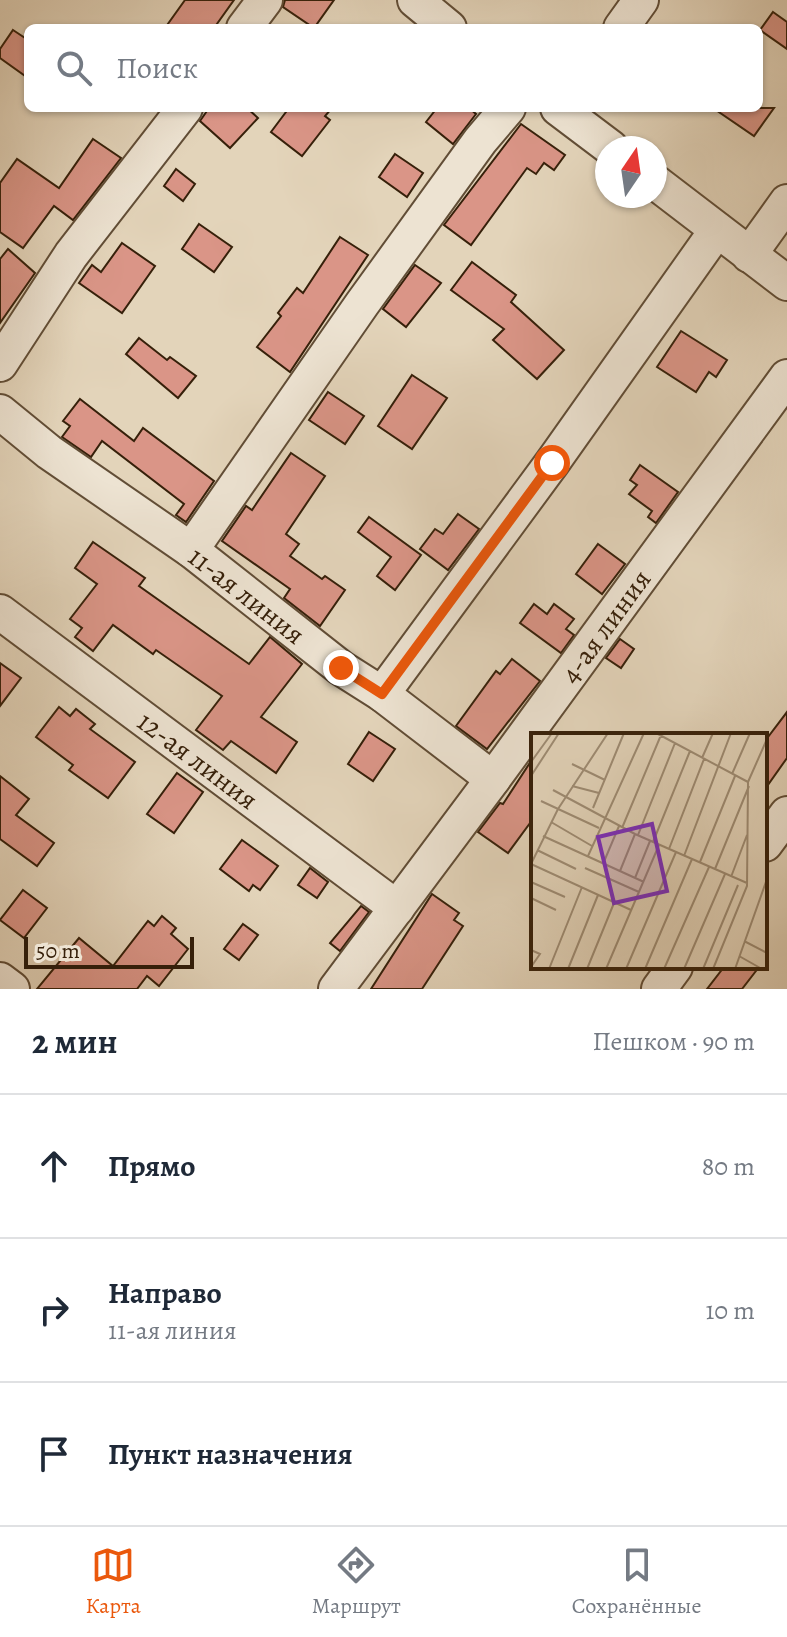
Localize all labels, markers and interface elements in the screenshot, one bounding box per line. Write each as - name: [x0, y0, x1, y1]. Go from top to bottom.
- search box: [24, 24, 763, 112]
- icon: search: [52, 46, 96, 90]
- text: Поиск: [116, 48, 198, 88]
- north arrow: [595, 136, 667, 208]
- route start: [534, 445, 570, 481]
- street label: 11-ая линия: [180, 538, 313, 653]
- street label: 4-ая линия: [552, 562, 660, 691]
- route end: [323, 650, 359, 686]
- street label: 12-ая линия: [129, 703, 266, 819]
- inset map: [531, 733, 767, 969]
- scale bar: [24, 933, 194, 969]
- text: 50 m: [36, 936, 80, 966]
- text: 2 мин: [32, 1018, 118, 1065]
- text: Пешком · 90 m: [592, 1024, 755, 1059]
- icon: ahead: [32, 1144, 76, 1188]
- text: Прямо: [108, 1146, 195, 1186]
- text: 80 m: [702, 1149, 755, 1184]
- text: Направо: [108, 1273, 222, 1313]
- icon: right: [32, 1288, 76, 1332]
- text: 10 m: [705, 1293, 755, 1328]
- text: 11-ая линия: [108, 1313, 236, 1348]
- icon: arrive: [32, 1432, 76, 1476]
- text: Пункт назначения: [108, 1434, 353, 1474]
- tab: Карта: [85, 1543, 141, 1621]
- tab: Маршрут: [312, 1543, 401, 1621]
- tab: Сохранённые: [572, 1543, 702, 1621]

